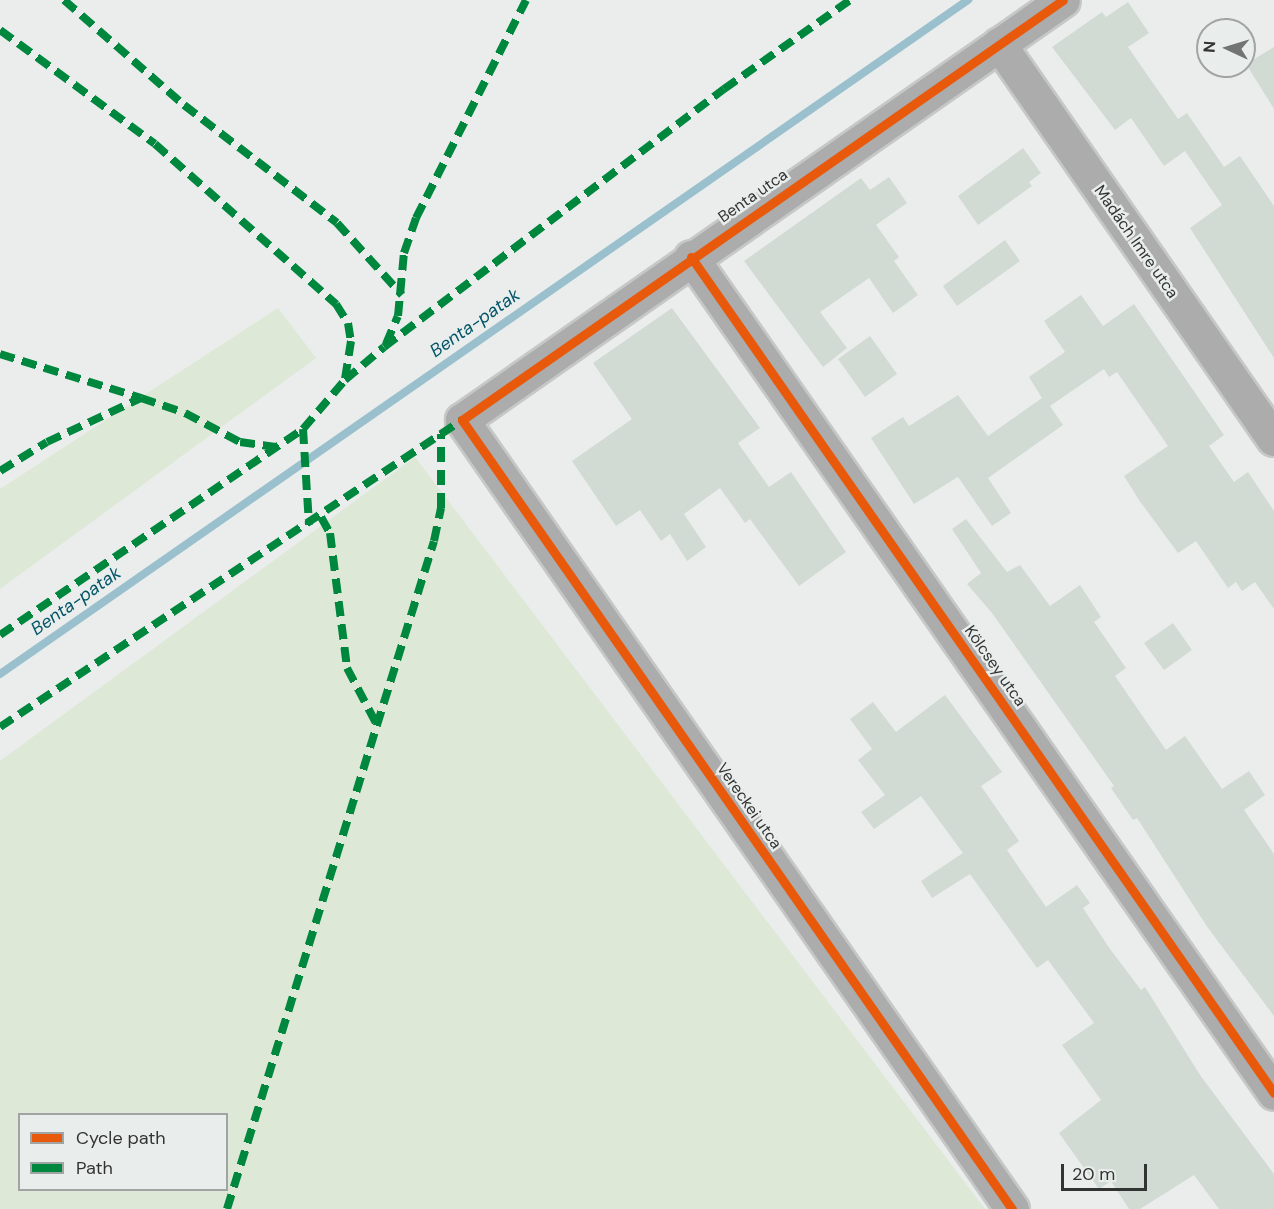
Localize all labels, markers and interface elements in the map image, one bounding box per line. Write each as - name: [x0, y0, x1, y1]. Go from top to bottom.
- north arrow: [1196, 18, 1256, 78]
- text: N: [1199, 40, 1220, 53]
- street label: Benta utca: [715, 165, 791, 227]
- street label: Madách Imre utca: [1090, 182, 1182, 302]
- water label: Benta-patak: [426, 284, 524, 362]
- water label: Benta-patak: [27, 562, 125, 640]
- street label: Kölcsey utca: [960, 622, 1030, 710]
- street label: Vereckei utca: [712, 759, 786, 853]
- legend: [18, 1113, 228, 1191]
- text: Cycle path: [76, 1126, 166, 1150]
- scale bar: [1064, 1152, 1150, 1190]
- text: Path: [76, 1156, 113, 1180]
- text: 20 m: [1072, 1162, 1115, 1186]

